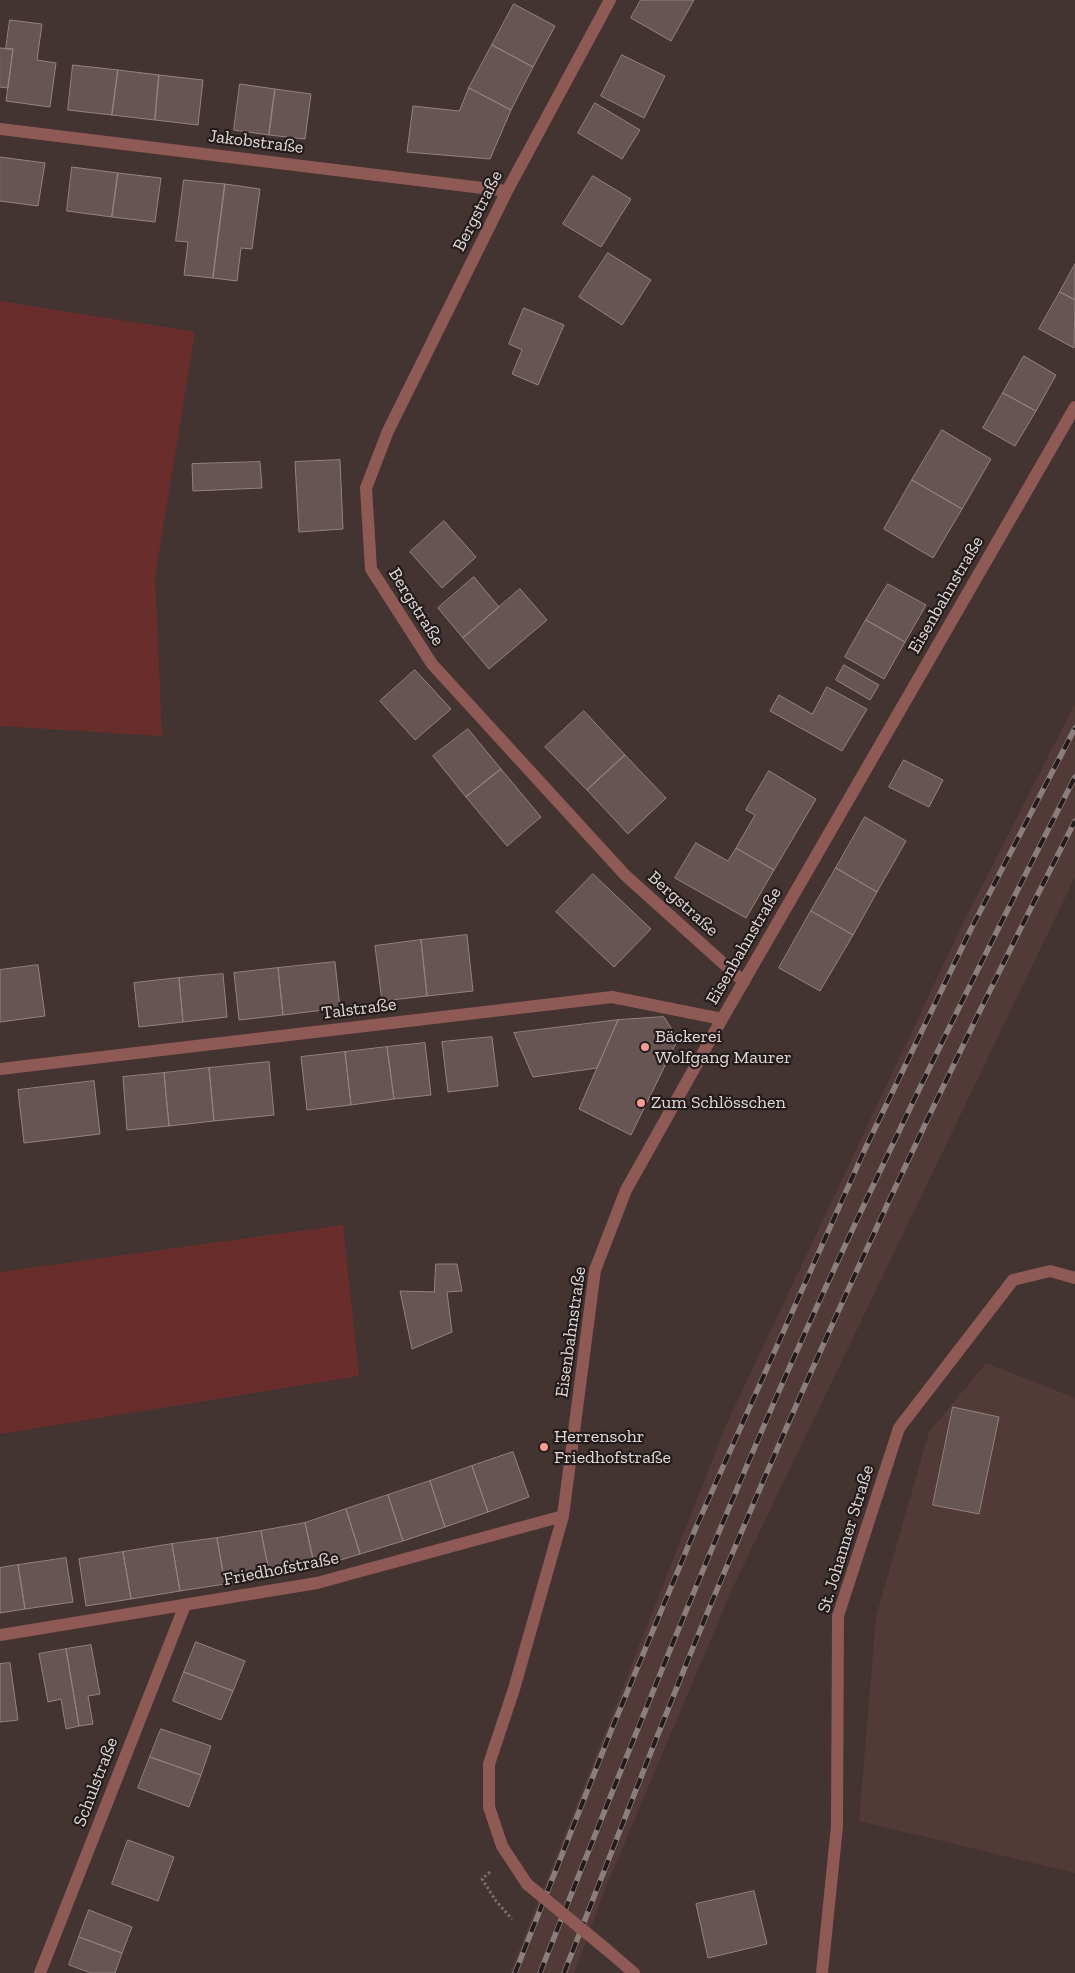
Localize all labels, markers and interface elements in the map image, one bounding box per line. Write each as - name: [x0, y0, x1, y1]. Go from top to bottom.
- street label: Jakobstraße: [207, 125, 305, 159]
- street label: Bergstraße: [448, 167, 508, 255]
- street label: Eisenbahnstraße: [904, 532, 988, 658]
- street label: Bergstraße: [384, 564, 448, 650]
- street label: Bergstraße: [643, 867, 723, 941]
- street label: Eisenbahnstraße: [702, 883, 786, 1009]
- street label: Talstraße: [320, 994, 398, 1024]
- place label: Bäckerei Wolfgang Maurer: [655, 1026, 792, 1068]
- marker: Bäckerei Wolfgang Maurer: [639, 1041, 651, 1053]
- place label: Zum Schlösschen: [651, 1092, 786, 1114]
- marker: Zum Schlösschen: [635, 1097, 647, 1109]
- street label: Eisenbahnstraße: [551, 1265, 591, 1399]
- place label: Herrensohr Friedhofstraße: [554, 1426, 671, 1468]
- marker: Herrensohr Friedhofstraße: [538, 1441, 550, 1453]
- street label: St. Johanner Straße: [813, 1463, 879, 1615]
- street label: Friedhofstraße: [221, 1547, 341, 1591]
- street label: Schulstraße: [69, 1734, 123, 1830]

